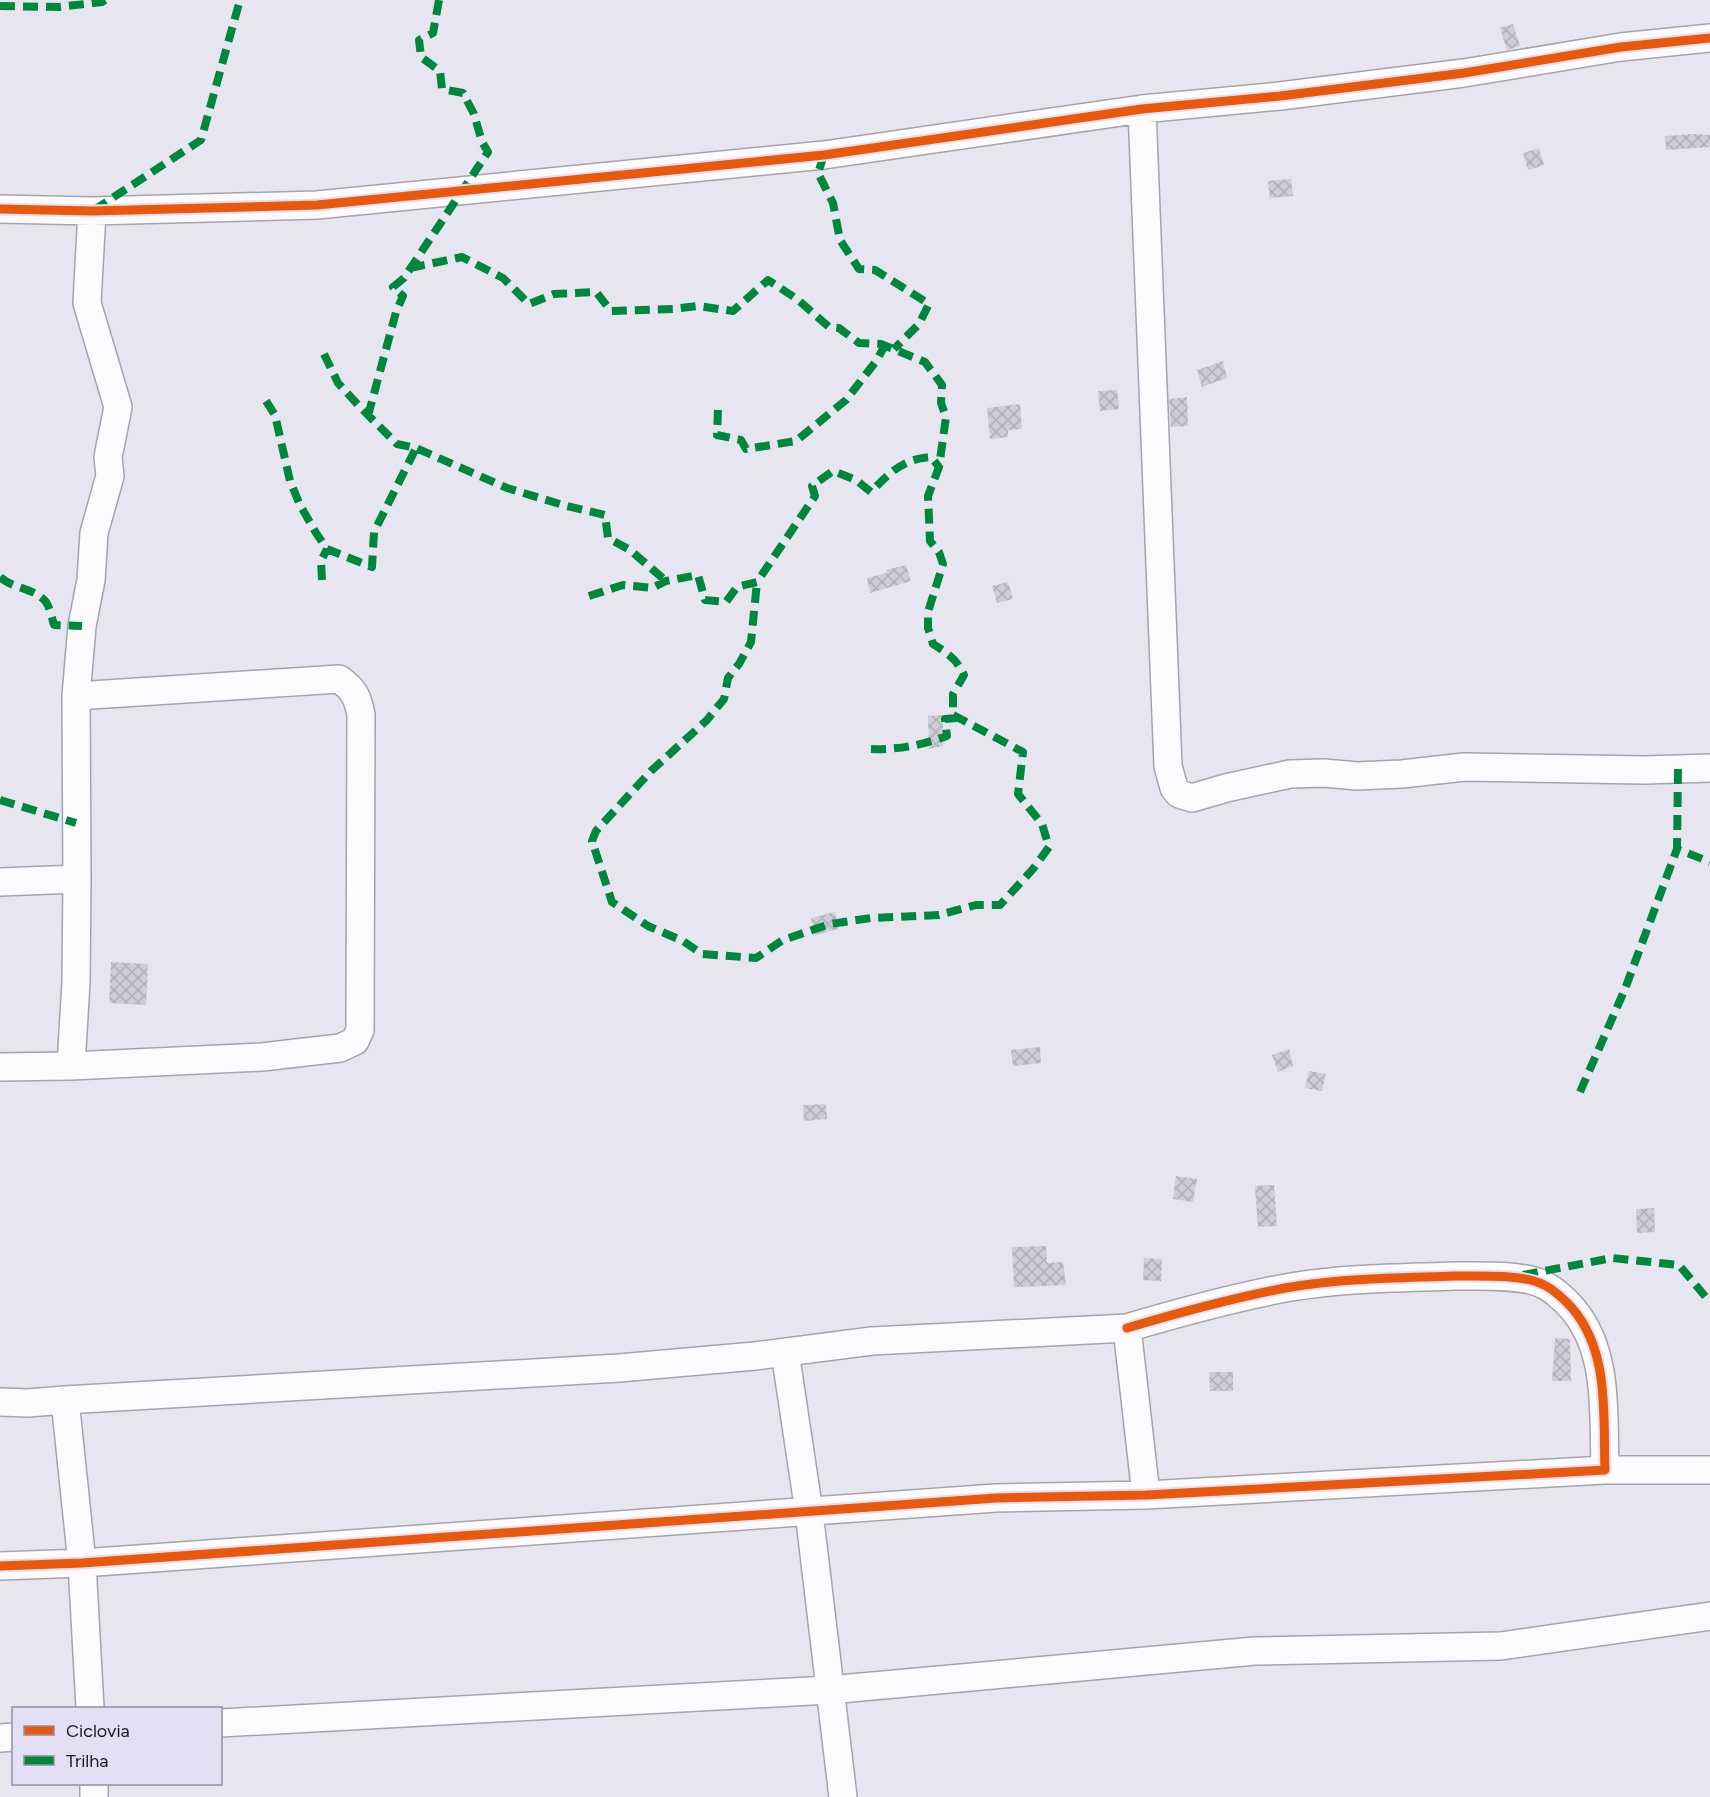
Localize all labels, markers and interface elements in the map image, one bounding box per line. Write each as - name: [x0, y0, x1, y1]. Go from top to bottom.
- legend: [12, 1707, 222, 1785]
- text: Ciclovia: [66, 1720, 130, 1742]
- text: Trilha: [66, 1750, 109, 1772]

